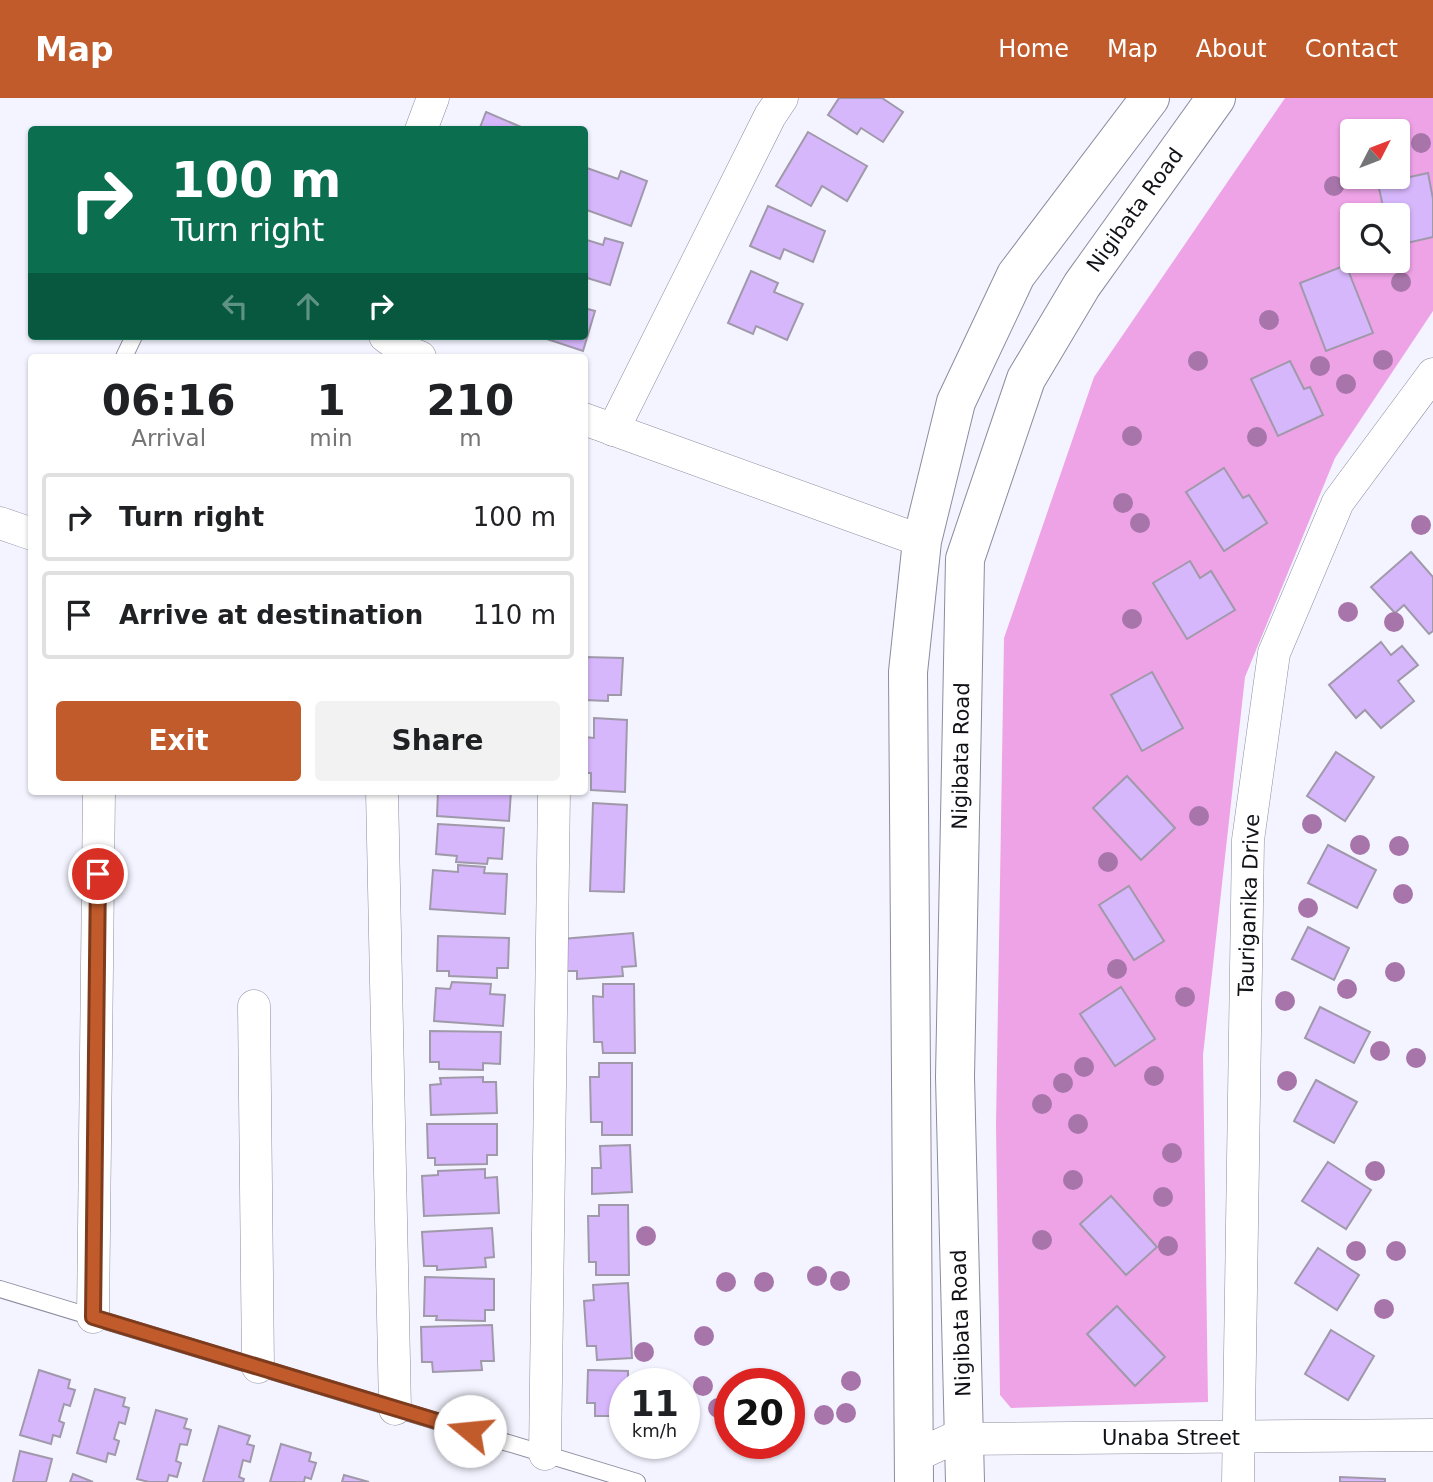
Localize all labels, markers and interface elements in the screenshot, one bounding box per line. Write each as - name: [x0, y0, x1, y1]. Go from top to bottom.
- text: Map: [35, 30, 114, 69]
- text: Home: [998, 35, 1069, 63]
- text: Map: [1107, 35, 1158, 63]
- text: About: [1196, 35, 1267, 63]
- text: Contact: [1305, 35, 1398, 63]
- north arrow: [1340, 119, 1410, 189]
- map controls: [1340, 119, 1410, 273]
- street label: Nigibata Road: [1082, 143, 1188, 277]
- text: 100 m: [171, 152, 341, 209]
- icon: right: [56, 154, 147, 245]
- button: search: [1340, 203, 1410, 273]
- text: Turn right: [171, 211, 324, 249]
- icon: left: [216, 287, 254, 325]
- icon: ahead: [289, 287, 327, 325]
- icon: right: [362, 287, 400, 325]
- text: 06:16: [102, 376, 236, 425]
- text: 1: [316, 376, 346, 425]
- text: 210: [427, 376, 514, 425]
- text: Arrival: [131, 425, 206, 451]
- text: min: [309, 425, 353, 451]
- text: m: [459, 425, 482, 451]
- icon: right: [60, 498, 98, 536]
- text: Turn right: [119, 502, 264, 532]
- text: 100 m: [473, 502, 556, 532]
- icon: arrive: [60, 596, 98, 634]
- text: Arrive at destination: [119, 600, 423, 630]
- text: 110 m: [473, 600, 556, 630]
- street label: Nigibata Road: [948, 682, 974, 830]
- button: Exit: [56, 701, 301, 781]
- button: Share: [315, 701, 560, 781]
- street label: Tauriganika Drive: [1234, 813, 1264, 998]
- pin: [68, 844, 128, 904]
- icon: arrive: [79, 855, 117, 893]
- street label: Nigibata Road: [946, 1249, 976, 1397]
- speed limit sign: 20: [714, 1368, 805, 1459]
- text: 11: [630, 1384, 679, 1424]
- position arrow: [433, 1394, 507, 1468]
- text: km/h: [632, 1420, 677, 1441]
- street label: Unaba Street: [1102, 1426, 1240, 1450]

